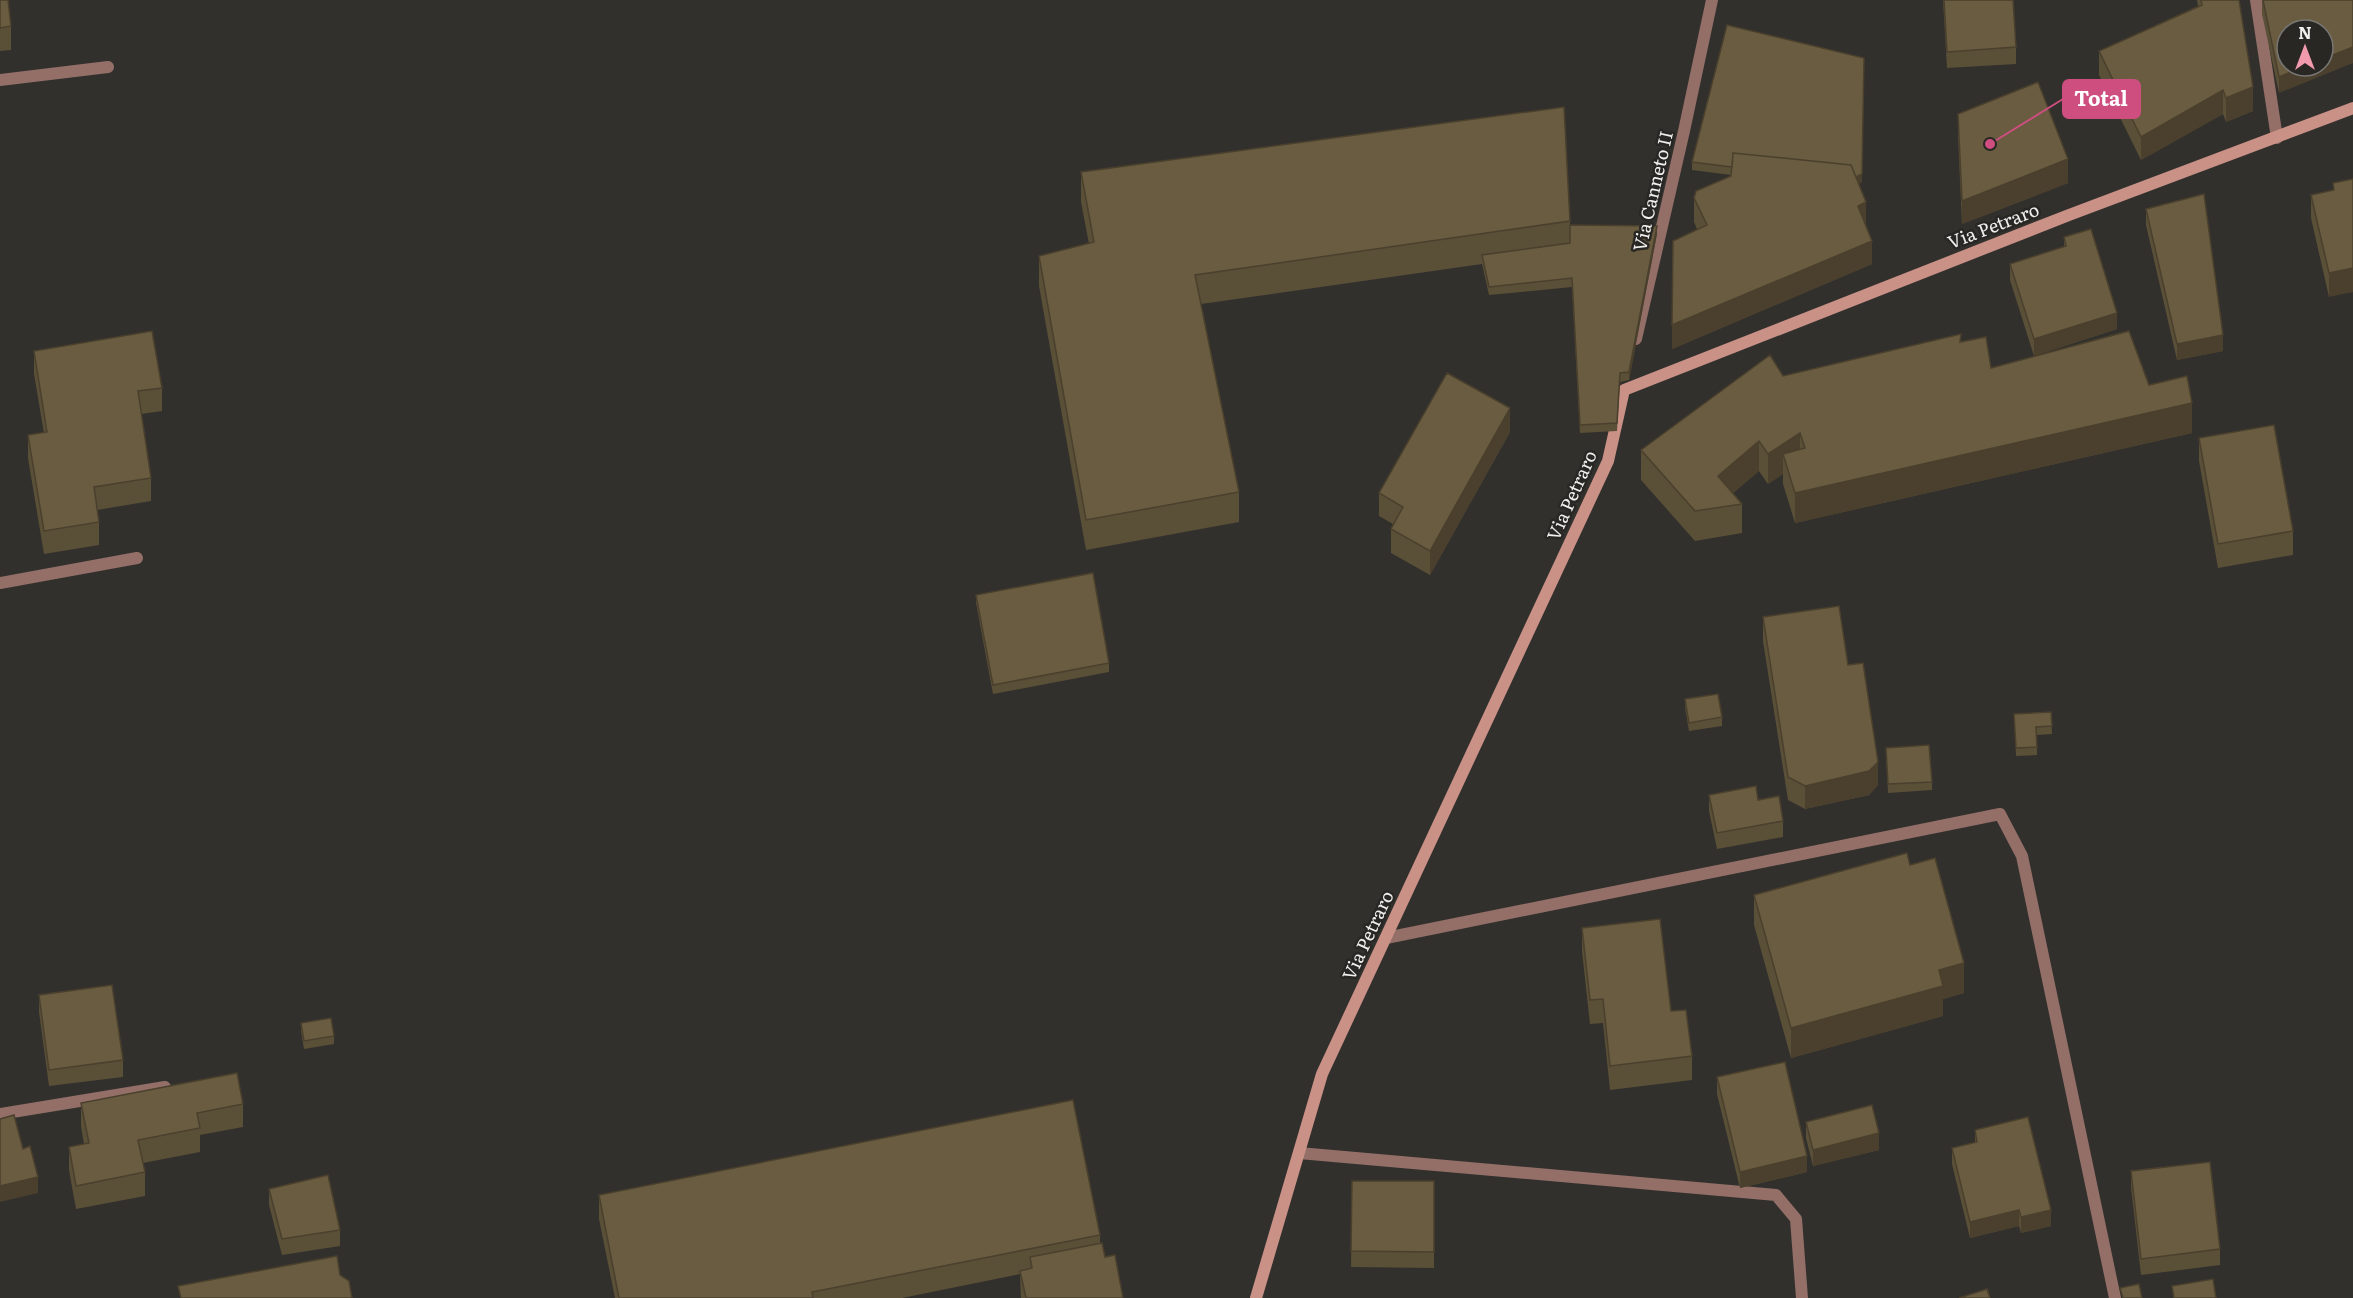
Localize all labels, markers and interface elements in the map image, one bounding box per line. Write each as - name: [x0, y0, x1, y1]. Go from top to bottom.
- north arrow: [2275, 18, 2335, 78]
- text: N: [2298, 20, 2312, 44]
- callout: Total: [2063, 80, 2140, 118]
- text: Total: [2074, 82, 2128, 112]
- street label: Via Canneto II: [1625, 128, 1679, 254]
- street label: Via Petraro: [1943, 195, 2043, 255]
- street label: Via Petraro: [1539, 446, 1603, 544]
- street label: Via Petraro: [1334, 886, 1400, 984]

